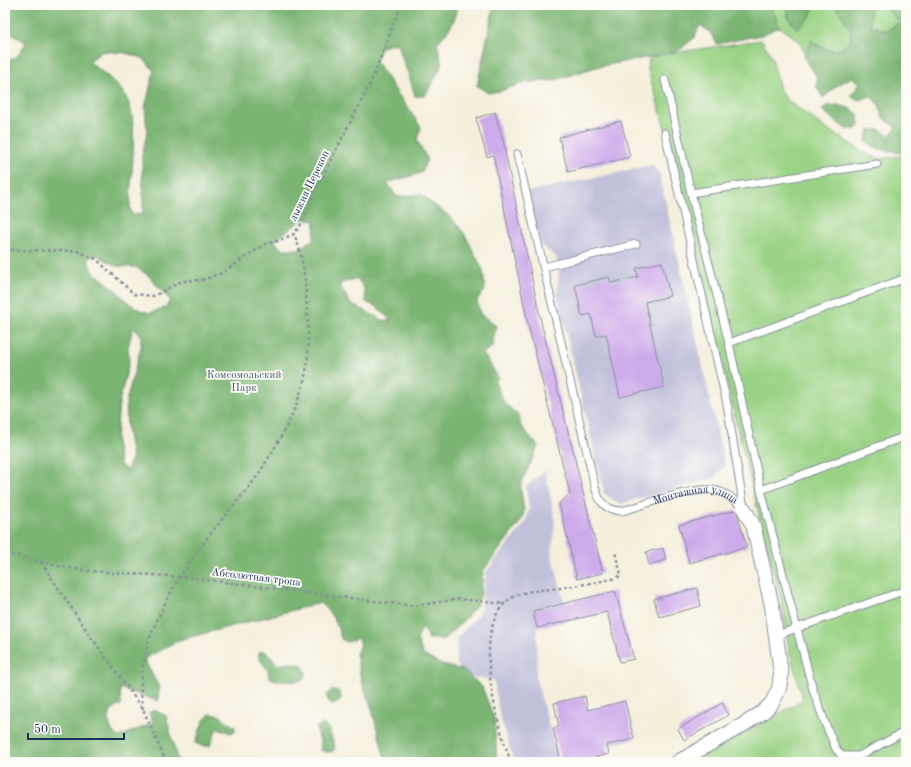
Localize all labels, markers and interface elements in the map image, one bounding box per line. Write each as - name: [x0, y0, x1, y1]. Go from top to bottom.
- street label: лыжня Перекоп: [288, 149, 332, 223]
- park label: Комсомольский Парк: [207, 370, 281, 394]
- street label: Монтажная улица: [652, 484, 740, 507]
- street label: Абсолютная тропа: [211, 567, 302, 589]
- scale bar: [28, 715, 124, 741]
- text: 50 m: [34, 723, 61, 736]

